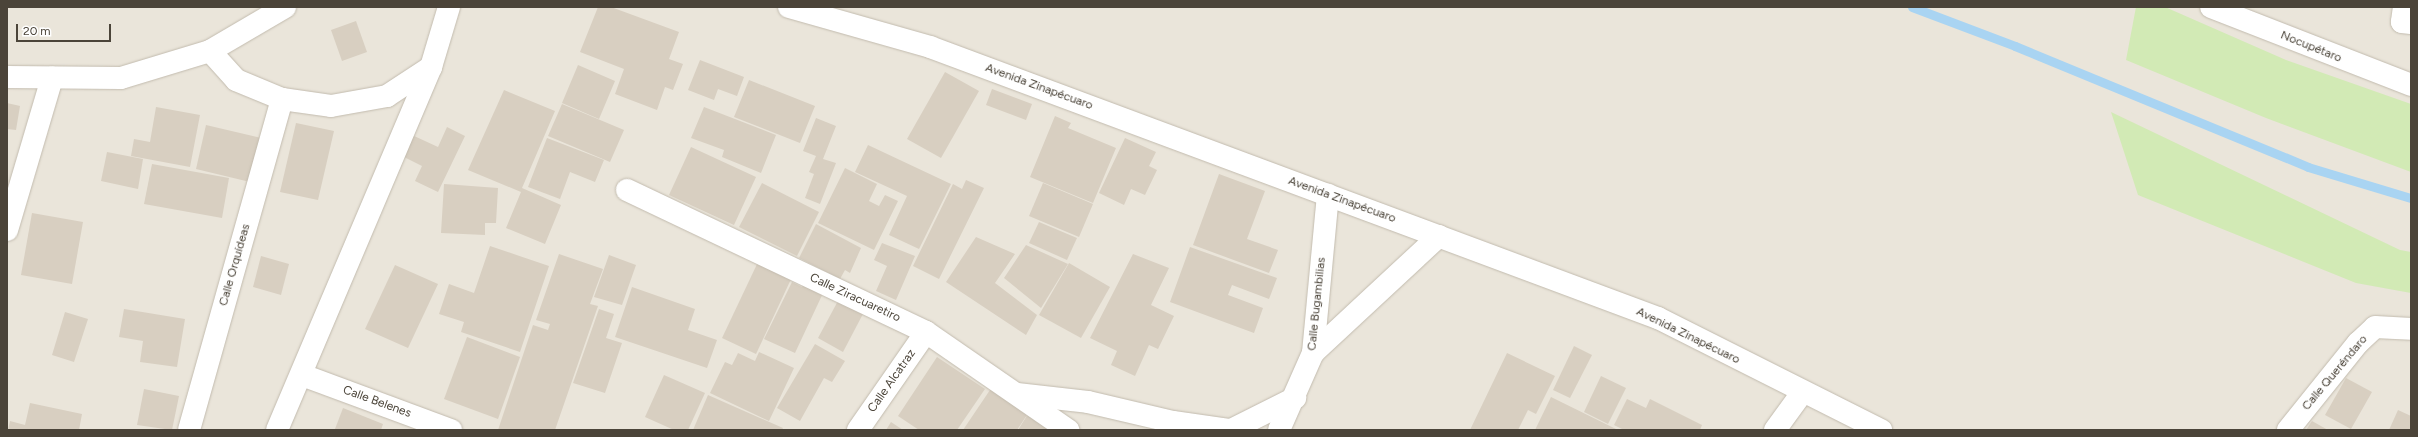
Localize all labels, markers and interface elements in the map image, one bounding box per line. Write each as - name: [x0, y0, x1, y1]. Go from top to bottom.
- scale bar: [18, 16, 113, 42]
- text: 20 m: [23, 24, 51, 38]
- street label: Nocupétaro: [2278, 28, 2344, 66]
- street label: Avenida Zinapécuaro: [983, 61, 1095, 113]
- street label: Avenida Zinapécuaro: [1286, 174, 1398, 226]
- street label: Calle Orquídeas: [216, 222, 254, 308]
- street label: Calle Bugambilias: [1305, 257, 1329, 351]
- street label: Calle Ziracuaretiro: [807, 271, 903, 325]
- street label: Avenida Zinapécuaro: [1634, 305, 1742, 367]
- street label: Calle Queréndaro: [2299, 332, 2371, 414]
- street label: Calle Alcatraz: [865, 347, 919, 415]
- street label: Calle Belenes: [341, 383, 413, 421]

